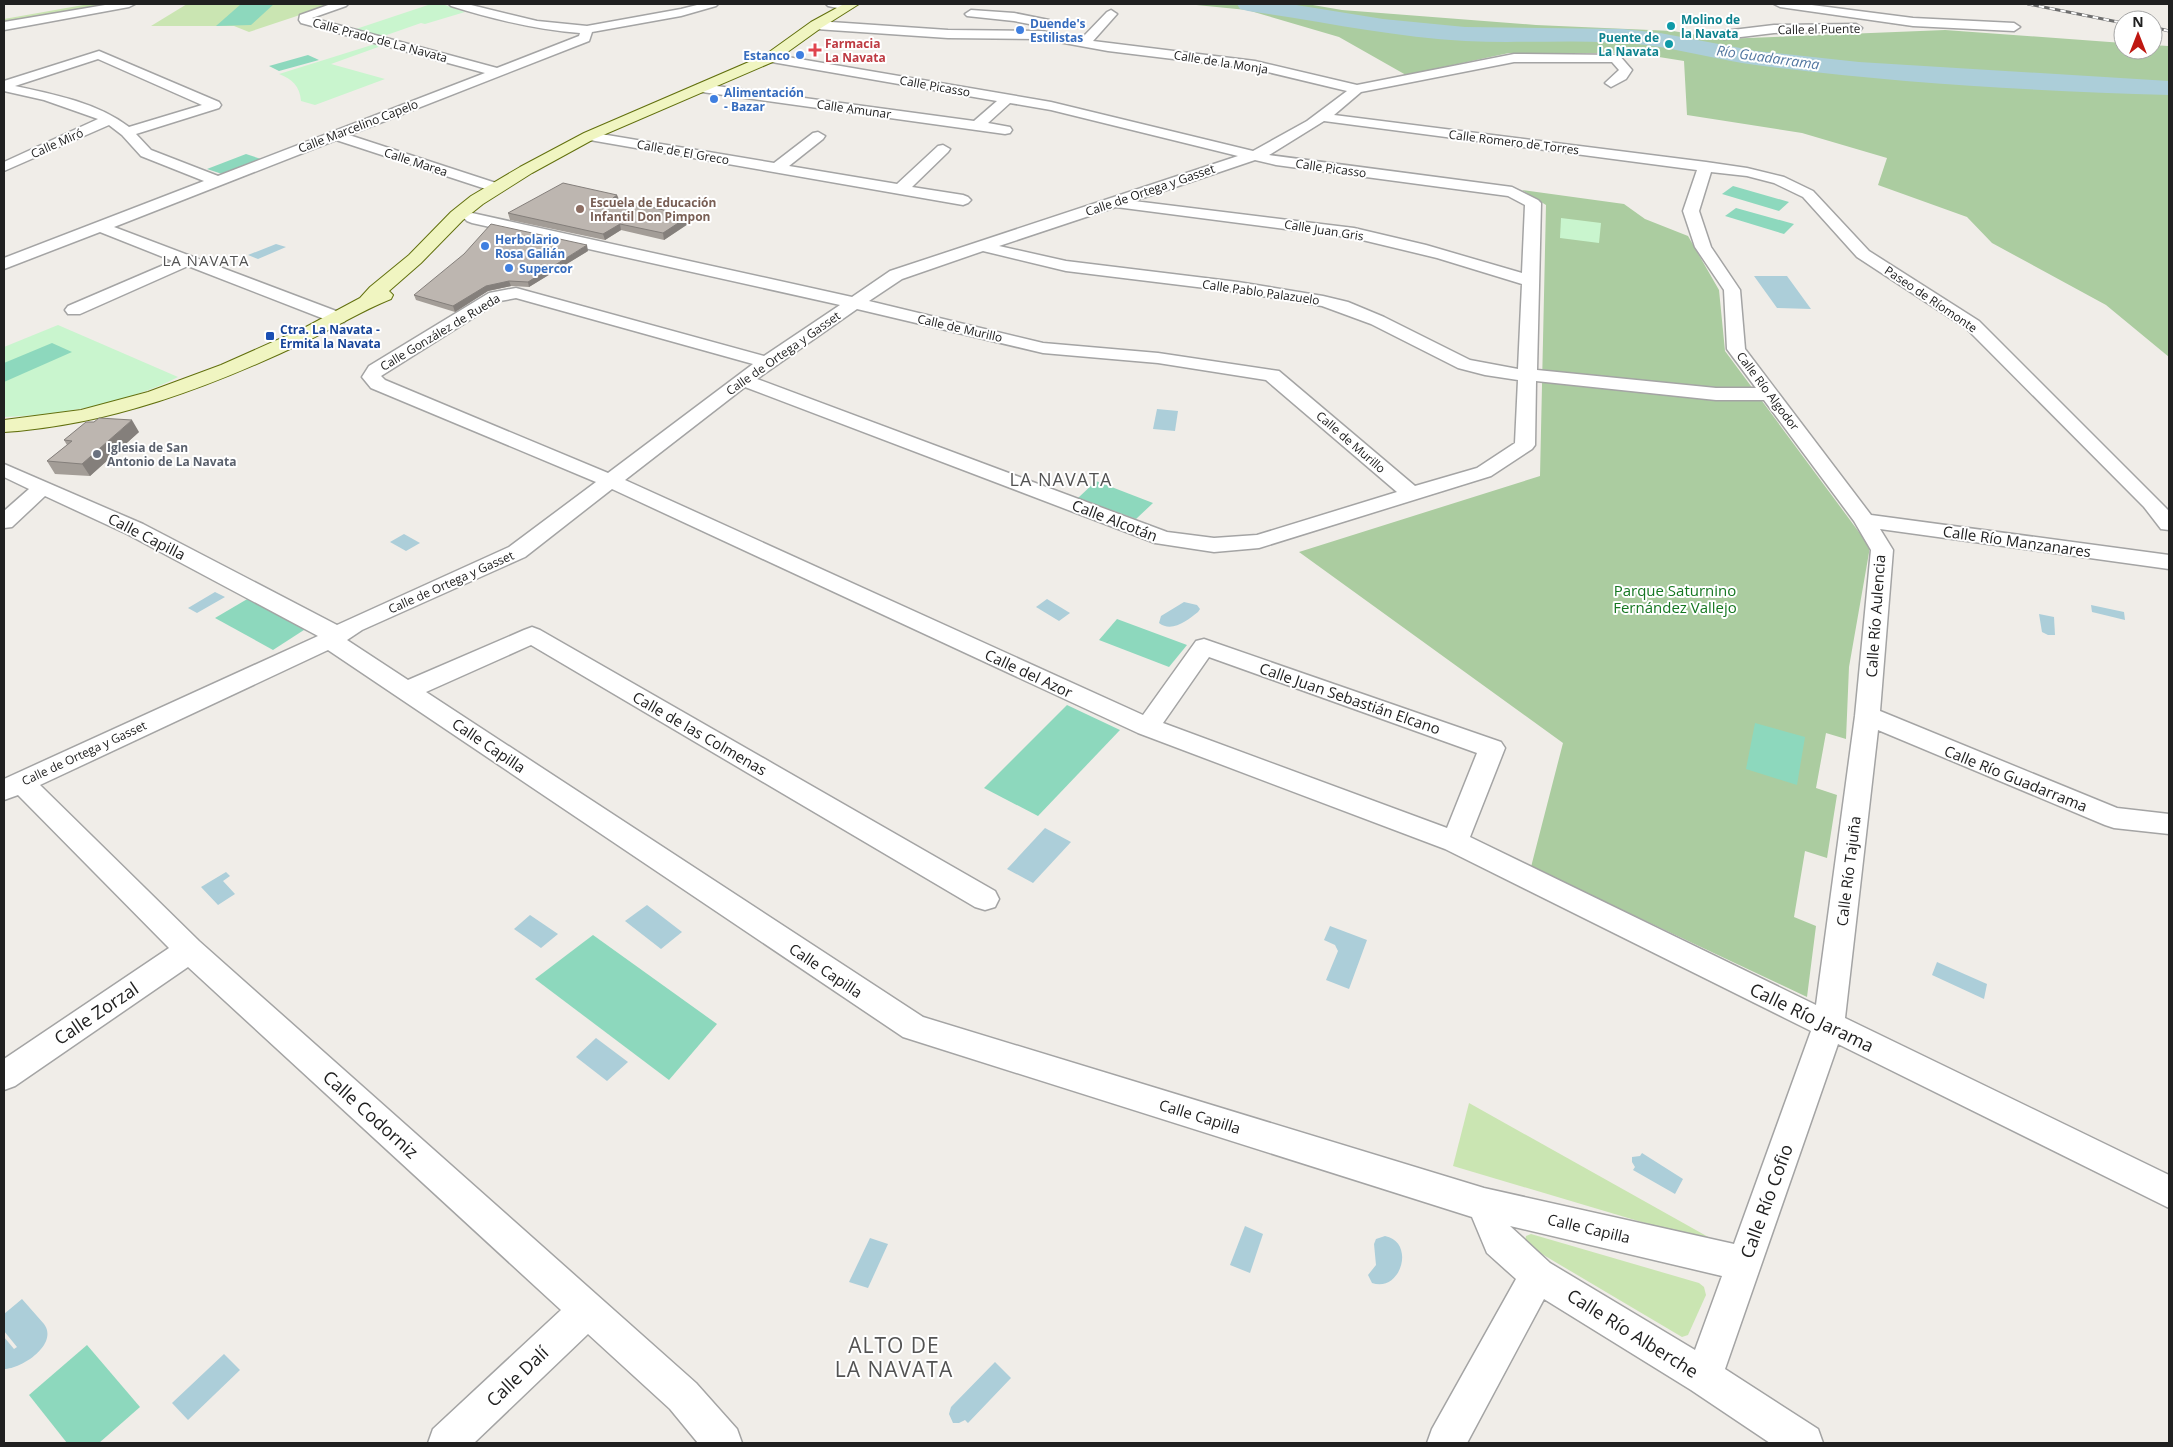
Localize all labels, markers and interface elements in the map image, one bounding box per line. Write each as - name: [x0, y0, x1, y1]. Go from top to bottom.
- north arrow: [2113, 10, 2163, 60]
- place label: Molino de la Navata: [1681, 11, 1740, 42]
- text: N: [2132, 12, 2144, 31]
- street label: Calle Prado de La Navata: [311, 14, 449, 66]
- place label: Duende's Estilistas: [1030, 15, 1086, 46]
- marker: Molino de la Navata: [1665, 20, 1677, 32]
- street label: Calle el Puente: [1777, 20, 1861, 38]
- marker: Duende's Estilistas: [1014, 24, 1026, 36]
- place label: Puente de La Navata: [1598, 29, 1659, 60]
- place label: Farmacia La Navata: [825, 35, 886, 66]
- marker: Puente de La Navata: [1663, 38, 1675, 50]
- water label: Río Guadarrama: [1715, 40, 1821, 74]
- marker: Farmacia La Navata: [809, 44, 821, 56]
- street label: Calle de la Monja: [1173, 46, 1269, 78]
- place label: Estanco: [743, 47, 790, 64]
- marker: Estanco: [794, 49, 806, 61]
- street label: Calle Picasso: [898, 71, 972, 101]
- place label: Alimentación - Bazar: [724, 84, 804, 115]
- marker: Alimentación - Bazar: [708, 93, 720, 105]
- street label: Calle Marcelino Capelo: [296, 95, 420, 157]
- street label: Calle Amunar: [816, 95, 892, 123]
- street label: Calle Miró: [28, 124, 86, 162]
- street label: Calle Romero de Torres: [1448, 126, 1580, 158]
- street label: Calle de El Greco: [635, 136, 731, 168]
- street label: Calle Marea: [382, 144, 450, 180]
- street label: Calle Picasso: [1294, 155, 1368, 181]
- street label: Calle de Ortega y Gasset: [1083, 160, 1217, 220]
- place label: Escuela de Educación Infantil Don Pimpon: [590, 194, 716, 225]
- marker: Escuela de Educación Infantil Don Pimpon: [574, 203, 586, 215]
- street label: Calle Juan Gris: [1283, 215, 1365, 245]
- place label: Herbolario Rosa Galián: [495, 231, 565, 262]
- marker: Herbolario Rosa Galián: [479, 240, 491, 252]
- district label: LA NAVATA: [162, 250, 250, 270]
- place label: Supercor: [519, 260, 573, 277]
- marker: Supercor: [503, 262, 515, 274]
- street label: Paseo de Ríomonte: [1881, 262, 1981, 336]
- street label: Calle Pablo Palazuelo: [1201, 275, 1321, 309]
- street label: Calle González de Rueda: [377, 289, 503, 375]
- street label: Calle de Ortega y Gasset: [722, 307, 844, 399]
- street label: Calle de Murillo: [916, 310, 1004, 346]
- place label: Ctra. La Navata - Ermita la Navata: [280, 321, 381, 352]
- marker: Ctra. La Navata - Ermita la Navata: [264, 330, 276, 342]
- street label: Calle Río Algodor: [1733, 348, 1803, 434]
- street label: Calle de Murillo: [1313, 407, 1389, 477]
- place label: Iglesia de San Antonio de La Navata: [107, 439, 236, 470]
- marker: Iglesia de San Antonio de La Navata: [91, 448, 103, 460]
- district label: LA NAVATA: [1010, 467, 1112, 491]
- street label: Calle Alcotán: [1069, 495, 1161, 545]
- street label: Calle Capilla: [105, 508, 189, 564]
- street label: Calle Río Manzanares: [1942, 521, 2092, 561]
- street label: Calle de Ortega y Gasset: [385, 547, 517, 617]
- street label: Calle Río Aulencia: [1861, 554, 1889, 678]
- park label: Parque Saturnino Fernández Vallejo: [1613, 580, 1737, 617]
- street label: Calle del Azor: [982, 644, 1076, 702]
- street label: Calle Juan Sebastián Elcano: [1257, 658, 1443, 738]
- street label: Calle de las Colmenas: [629, 686, 771, 780]
- street label: Calle Capilla: [448, 713, 530, 777]
- street label: Calle de Ortega y Gasset: [19, 717, 149, 789]
- street label: Calle Río Guadarrama: [1942, 740, 2090, 816]
- street label: Calle Río Tajuña: [1831, 815, 1865, 927]
- street label: Calle Capilla: [785, 938, 867, 1002]
- street label: Calle Zorzal: [49, 976, 143, 1050]
- street label: Calle Río Jarama: [1746, 977, 1878, 1057]
- street label: Calle Codorniz: [318, 1065, 424, 1163]
- street label: Calle Capilla: [1157, 1094, 1243, 1138]
- street label: Calle Río Cofio: [1734, 1141, 1798, 1261]
- street label: Calle Capilla: [1546, 1209, 1632, 1247]
- street label: Calle Río Alberche: [1563, 1283, 1703, 1383]
- district label: ALTO DE LA NAVATA: [835, 1331, 953, 1383]
- street label: Calle Dalí: [481, 1340, 553, 1412]

